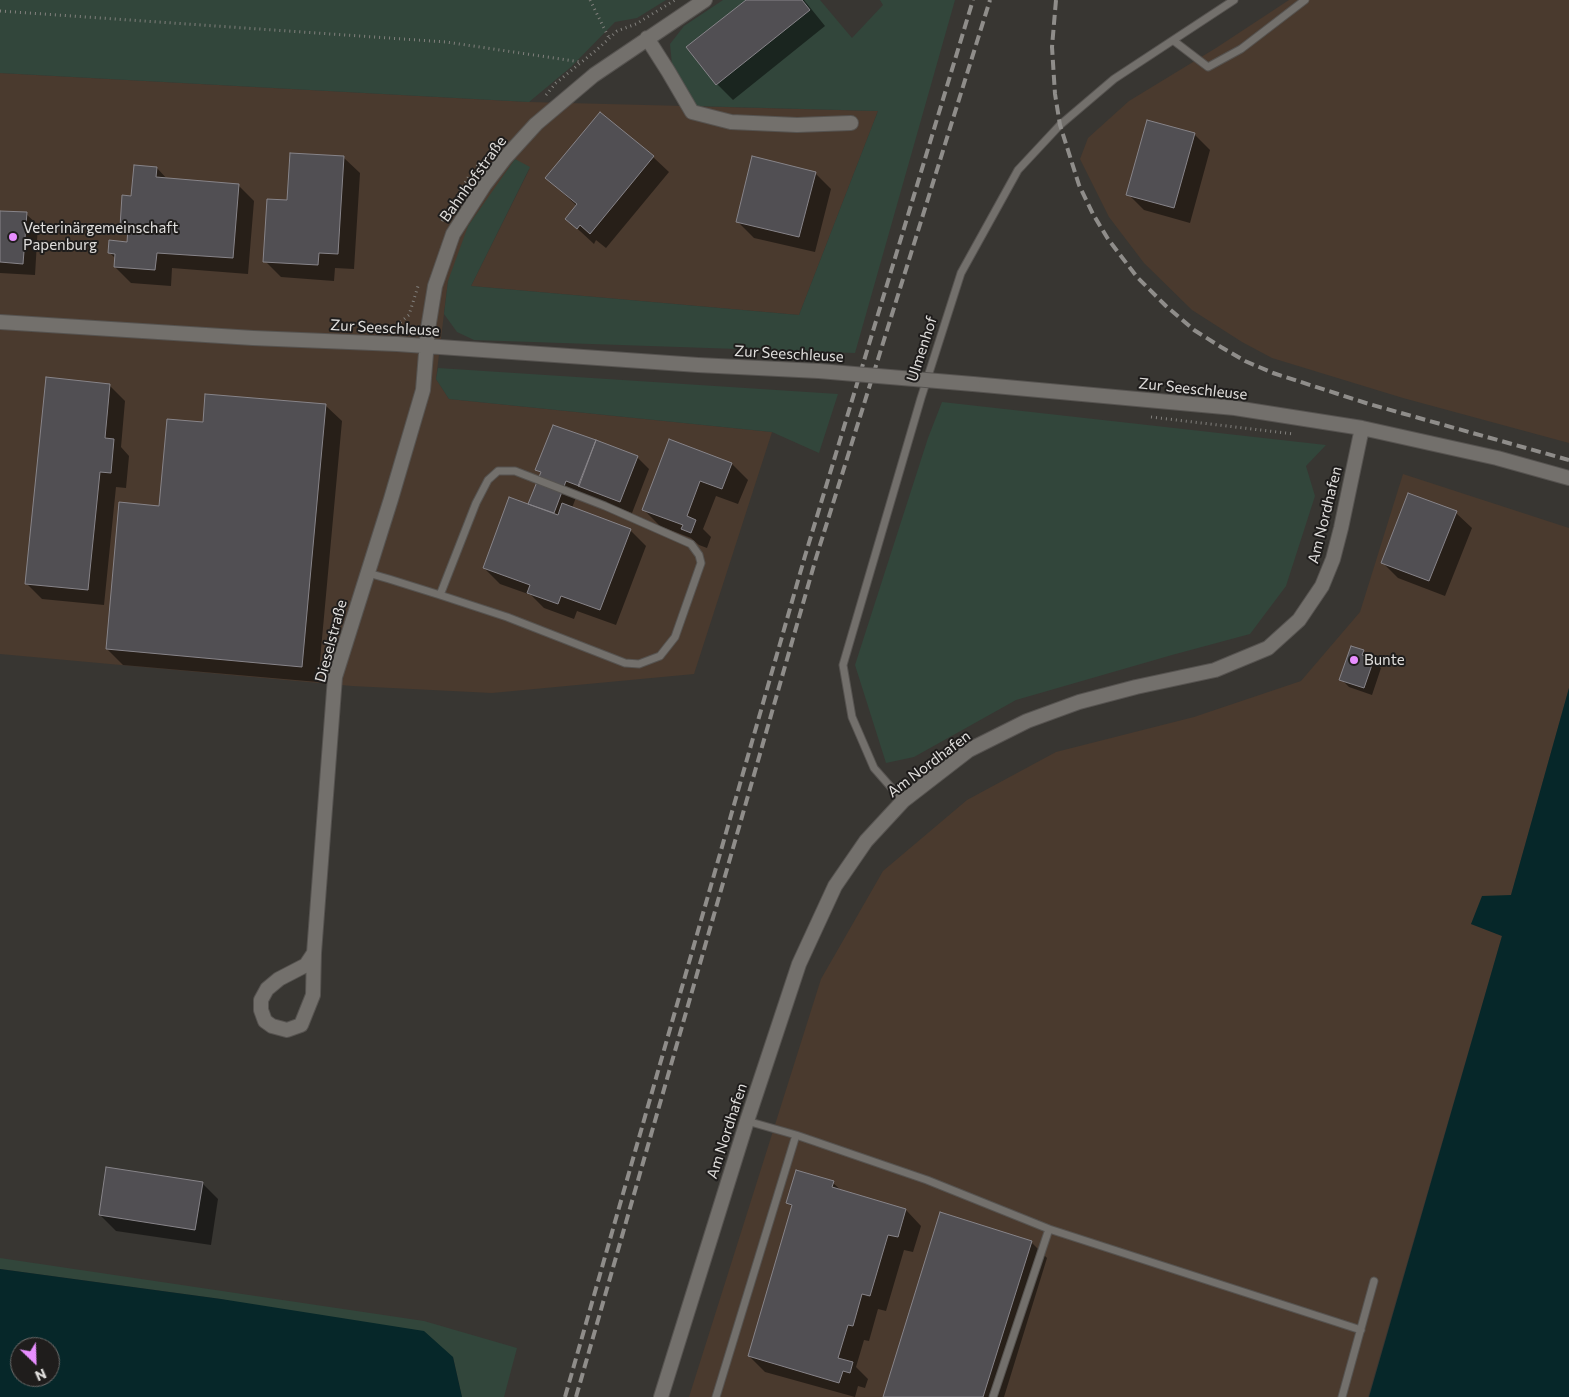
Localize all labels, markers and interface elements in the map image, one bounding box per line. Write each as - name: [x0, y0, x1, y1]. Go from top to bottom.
- street label: Bahnhofstraße: [436, 133, 510, 225]
- place label: Veterinärgemeinschaft Papenburg: [23, 219, 178, 254]
- marker: Veterinärgemeinschaft Papenburg: [7, 231, 19, 243]
- street label: Ulmenhof: [903, 314, 941, 384]
- street label: Zur Seeschleuse: [330, 316, 440, 340]
- street label: Zur Seeschleuse: [734, 342, 844, 366]
- street label: Zur Seeschleuse: [1138, 374, 1248, 404]
- street label: Am Nordhafen: [1304, 465, 1346, 565]
- street label: Dieselstraße: [311, 598, 351, 684]
- place label: Bunte: [1364, 651, 1405, 669]
- marker: Bunte: [1348, 654, 1360, 666]
- street label: Am Nordhafen: [884, 727, 974, 801]
- street label: Am Nordhafen: [703, 1081, 751, 1181]
- north arrow: [10, 1337, 60, 1387]
- text: N: [33, 1365, 49, 1385]

